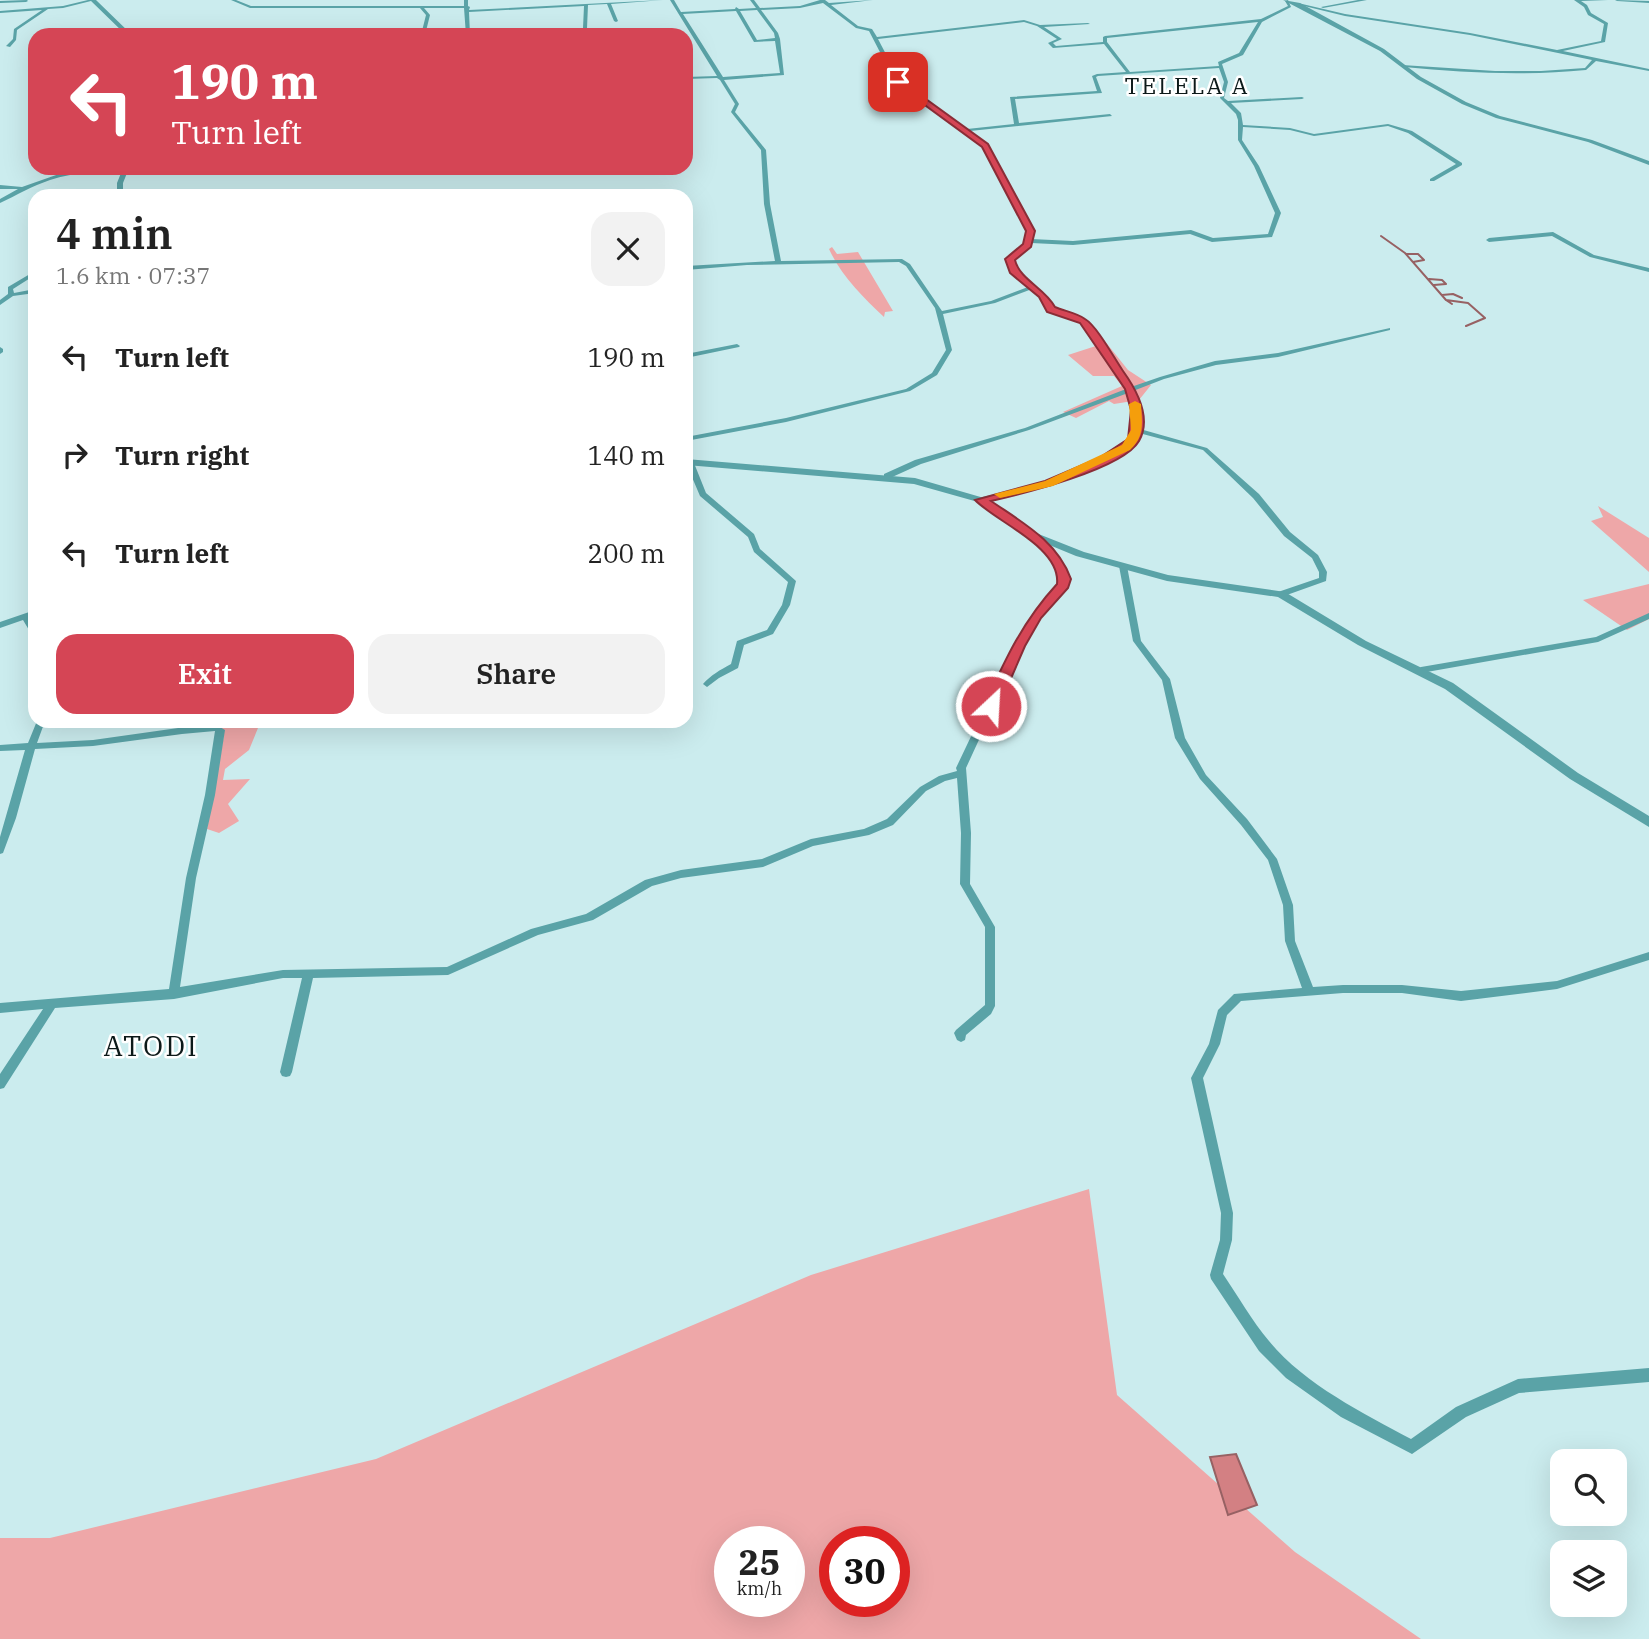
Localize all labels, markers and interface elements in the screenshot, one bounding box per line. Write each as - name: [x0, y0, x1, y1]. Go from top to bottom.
- text: 190 m: [171, 49, 318, 112]
- pin: [868, 52, 928, 112]
- icon: left: [56, 56, 147, 147]
- icon: arrive: [879, 63, 917, 101]
- district label: TELELA A: [1125, 70, 1249, 100]
- text: Turn left: [171, 111, 302, 153]
- text: 4 min: [56, 206, 173, 261]
- button: close: [591, 212, 665, 286]
- text: 1.6 km · 07:37: [56, 260, 210, 290]
- icon: left: [56, 338, 94, 376]
- text: Turn left: [115, 340, 229, 374]
- text: 190 m: [587, 340, 665, 374]
- icon: right: [56, 436, 94, 474]
- text: Turn right: [115, 438, 249, 472]
- text: 140 m: [587, 438, 665, 472]
- icon: left: [56, 534, 94, 572]
- text: Turn left: [115, 536, 229, 570]
- text: 200 m: [587, 536, 665, 570]
- button: Exit: [56, 634, 354, 714]
- button: Share: [368, 634, 665, 714]
- position arrow: [954, 669, 1028, 743]
- district label: ATODI: [103, 1027, 199, 1064]
- map controls: [1550, 1449, 1627, 1617]
- button: search: [1550, 1449, 1627, 1526]
- speed limit sign: 30: [819, 1526, 910, 1617]
- text: 25: [738, 1539, 781, 1585]
- button: layers: [1550, 1540, 1627, 1617]
- text: km/h: [737, 1577, 782, 1600]

